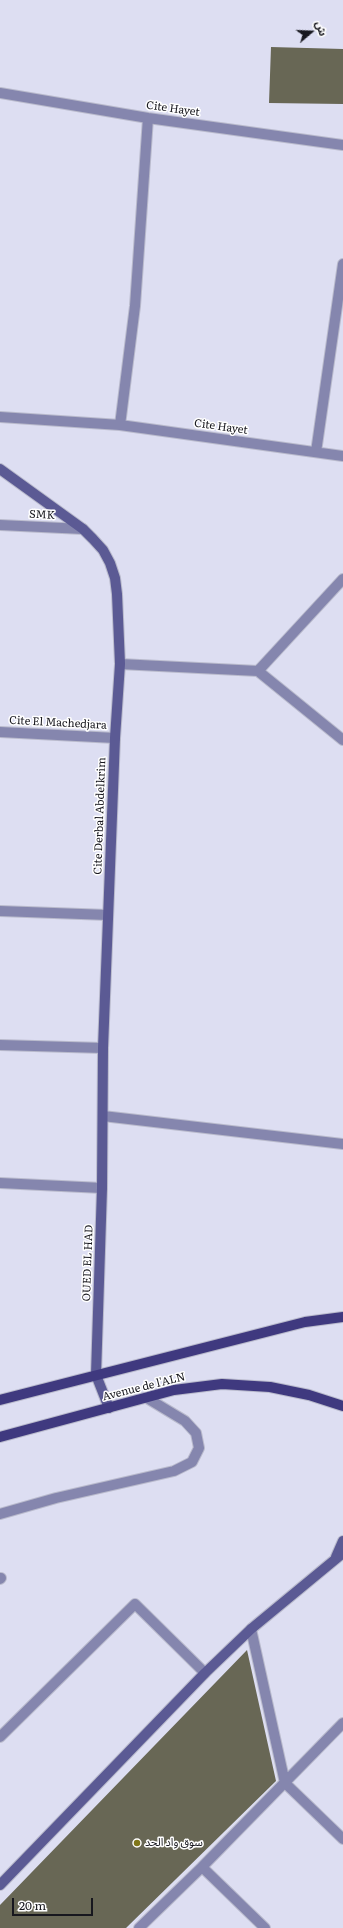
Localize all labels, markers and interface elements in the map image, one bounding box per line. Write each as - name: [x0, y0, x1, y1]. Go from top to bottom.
- north arrow: [291, 12, 331, 52]
- text: ش: [312, 18, 332, 38]
- street label: Cite Hayet: [145, 99, 201, 119]
- street label: Cite Hayet: [193, 417, 249, 437]
- street label: SMK: [29, 508, 55, 522]
- street label: Cite El Machedjara: [9, 714, 107, 732]
- street label: Cite Derbal Abdelkrim: [91, 757, 109, 875]
- street label: OUED EL HAD: [80, 1224, 96, 1302]
- street label: Avenue de l'ALN: [101, 1370, 187, 1404]
- place label: سوق واد الحد: [145, 1836, 203, 1850]
- marker: سوق واد الحد: [132, 1838, 142, 1848]
- scale bar: [14, 1890, 95, 1916]
- text: 20 m: [19, 1896, 46, 1914]

